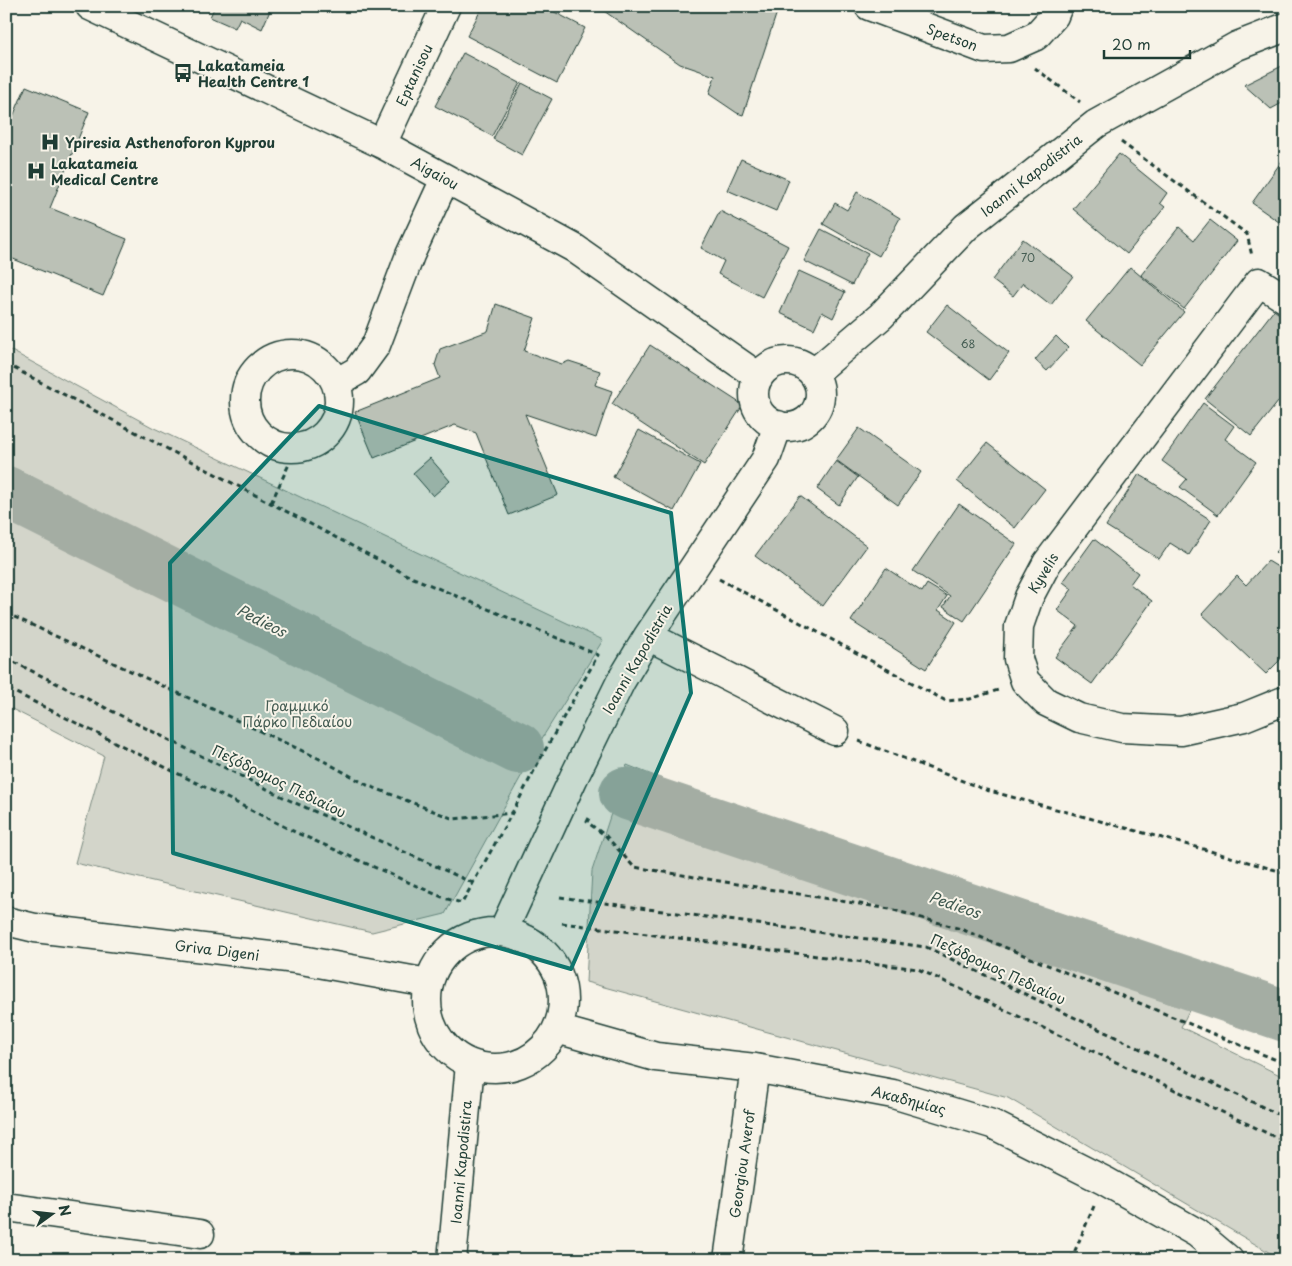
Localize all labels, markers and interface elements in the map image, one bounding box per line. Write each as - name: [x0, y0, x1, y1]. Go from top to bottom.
- street label: Spetson: [923, 18, 981, 56]
- scale bar: [1104, 28, 1191, 60]
- text: 20 m: [1112, 32, 1151, 55]
- street label: Eptanisou: [390, 40, 438, 110]
- place label: Lakatameia Health Centre 1: [198, 55, 309, 92]
- bus stop icon: Lakatameia Health Centre 1: [172, 62, 194, 84]
- street label: Ioanni Kapodistria: [976, 129, 1086, 221]
- hospital icon: Ypiresia Asthenoforon Kyprou: [39, 131, 61, 153]
- place label: Ypiresia Asthenoforon Kyprou: [65, 132, 275, 153]
- street label: Aigaiou: [407, 151, 463, 195]
- place label: Lakatameia Medical Centre: [51, 153, 159, 190]
- hospital icon: Lakatameia Medical Centre: [25, 160, 47, 182]
- house number: 70: [1021, 249, 1035, 266]
- house number: 68: [961, 335, 975, 352]
- street label: Kyvelis: [1023, 549, 1063, 597]
- water label: Pedieos: [233, 598, 292, 643]
- street label: Ioanni Kapodistria: [597, 600, 677, 718]
- park label: Γραμμικό Πάρκο Πεδιαίου: [242, 695, 352, 732]
- street label: Πεζόδρομος Πεδιαίου: [208, 739, 350, 823]
- water label: Pedieos: [926, 885, 985, 924]
- street label: Πεζόδρομος Πεδιαίου: [927, 928, 1069, 1010]
- street label: Griva Digeni: [174, 934, 261, 966]
- street label: Ακαδημίας: [870, 1080, 948, 1120]
- street label: Ioanni Kapodistira: [445, 1099, 477, 1225]
- street label: Georgiou Averof: [724, 1107, 760, 1219]
- north arrow: [28, 1188, 78, 1238]
- text: N: [53, 1202, 77, 1219]

